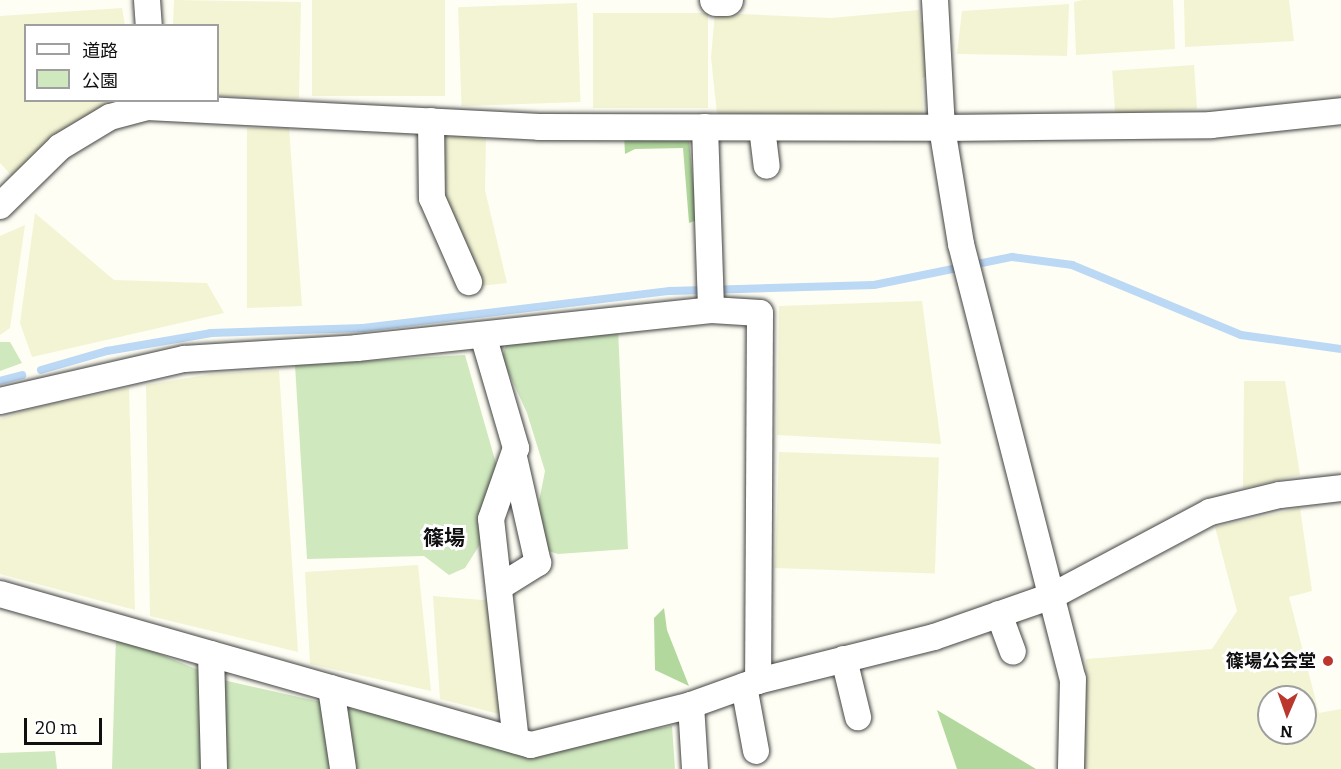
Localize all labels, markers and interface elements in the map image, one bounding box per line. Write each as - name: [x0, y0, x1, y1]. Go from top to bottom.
- legend: [24, 24, 219, 102]
- text: 道路: [82, 40, 118, 62]
- text: 公園: [82, 70, 118, 92]
- district label: 篠場: [423, 525, 465, 551]
- place label: 篠場公会堂: [1226, 650, 1316, 672]
- marker: 篠場公会堂: [1321, 654, 1335, 668]
- north arrow: [1257, 685, 1317, 745]
- scale bar: [27, 706, 105, 744]
- text: 20 m: [35, 717, 77, 739]
- text: N: [1280, 722, 1293, 741]

